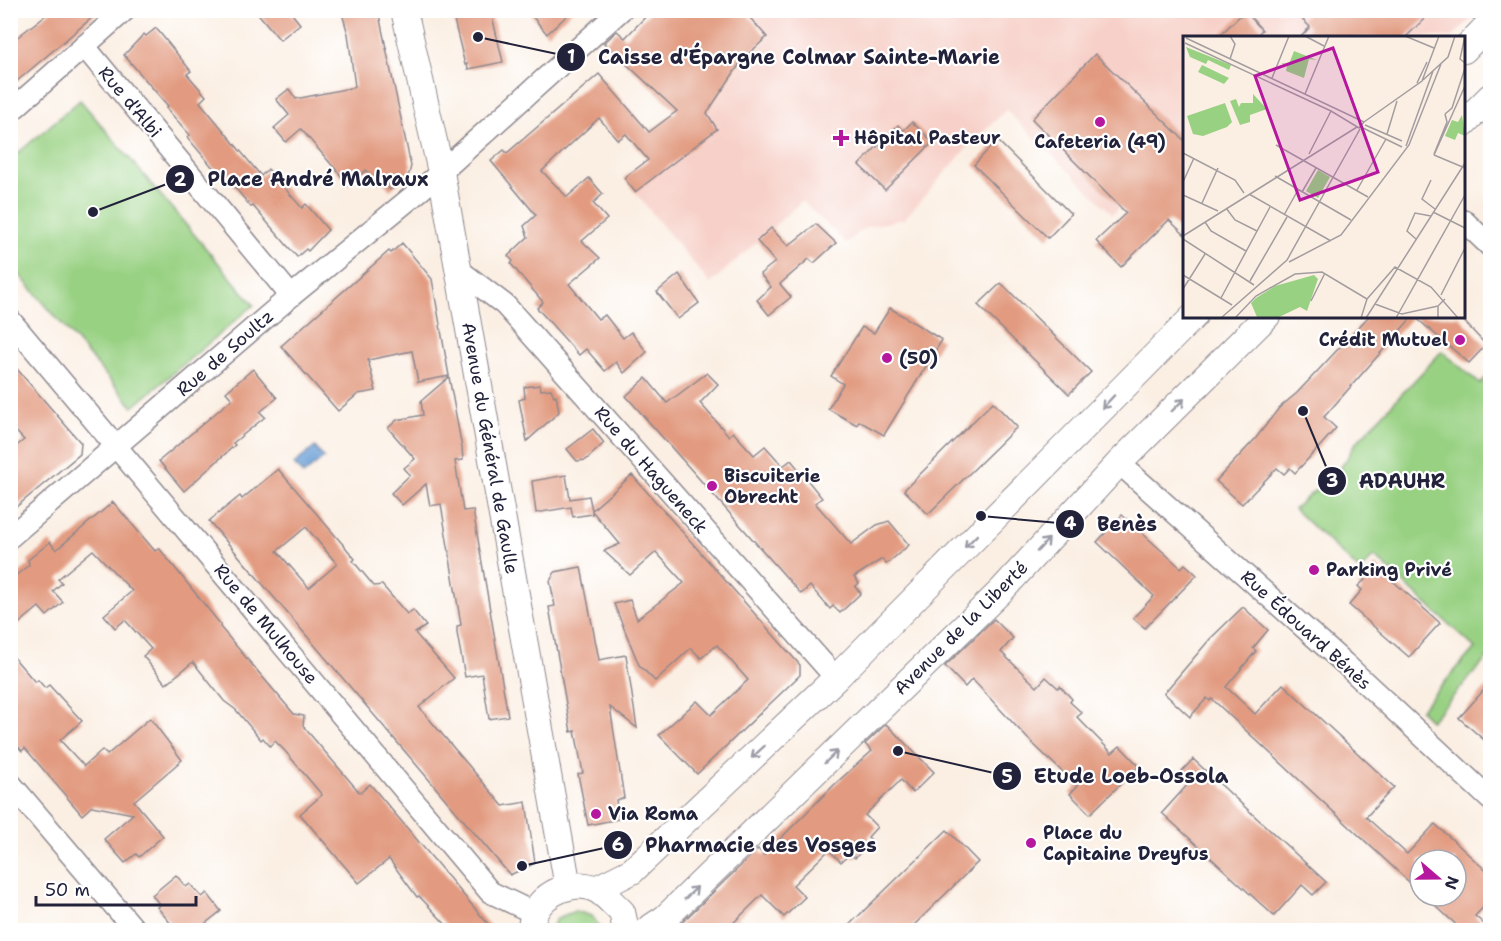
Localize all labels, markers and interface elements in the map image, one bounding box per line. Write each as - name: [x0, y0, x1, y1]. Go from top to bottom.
- inset map: [1183, 36, 1465, 318]
- callout: Caisse d'Épargne Colmar Sainte-Marie: [556, 38, 1012, 76]
- text: Caisse d'Épargne Colmar Sainte-Marie: [598, 42, 1000, 70]
- text: 1: [567, 45, 575, 69]
- street label: Rue d'Albi: [93, 61, 167, 143]
- marker: Cafeteria (49): [1093, 115, 1107, 129]
- place label: Hôpital Pasteur: [854, 126, 1001, 150]
- marker: Hôpital Pasteur: [832, 129, 850, 147]
- place label: Cafeteria (49): [1034, 130, 1166, 154]
- callout: Place André Malraux: [165, 160, 441, 198]
- text: Place André Malraux: [207, 166, 429, 192]
- text: 2: [174, 168, 187, 192]
- street label: Rue de Soultz: [171, 304, 279, 402]
- street label: Avenue du Général de Gaulle: [456, 320, 524, 576]
- place label: Crédit Mutuel: [1319, 328, 1448, 352]
- marker: Crédit Mutuel: [1453, 333, 1467, 347]
- place label: (50): [899, 346, 938, 370]
- marker: (50): [880, 351, 894, 365]
- one-way arrow: [1101, 395, 1115, 410]
- one-way arrow: [1171, 397, 1186, 412]
- street label: Rue du Hagueneck: [589, 401, 713, 539]
- callout: ADAUHR: [1317, 462, 1458, 500]
- place label: Biscuiterie Obrecht: [724, 464, 821, 509]
- text: ADAUHR: [1359, 468, 1445, 494]
- text: 3: [1326, 469, 1338, 493]
- marker: Biscuiterie Obrecht: [705, 479, 719, 493]
- callout: Benès: [1055, 505, 1169, 543]
- text: Benès: [1097, 511, 1157, 537]
- text: 4: [1064, 512, 1077, 536]
- one-way arrow: [964, 534, 979, 549]
- one-way arrow: [1036, 538, 1051, 553]
- street label: Avenue de la Liberté: [889, 556, 1033, 700]
- place label: Parking Privé: [1326, 558, 1452, 582]
- street label: Rue de Mulhouse: [209, 559, 323, 689]
- marker: Parking Privé: [1307, 563, 1321, 577]
- street label: Rue Édouard Bénès: [1236, 565, 1376, 695]
- one-way arrow: [751, 745, 766, 759]
- one-way arrow: [823, 750, 838, 764]
- callout: Etude Loeb-Ossola: [992, 757, 1241, 795]
- text: Etude Loeb-Ossola: [1033, 763, 1229, 789]
- text: 5: [1001, 765, 1013, 789]
- place label: Via Roma: [608, 802, 699, 826]
- marker: Via Roma: [589, 807, 603, 821]
- place label: Place du Capitaine Dreyfus: [1043, 821, 1208, 866]
- callout: Pharmacie des Vosges: [603, 826, 889, 864]
- text: Pharmacie des Vosges: [645, 832, 877, 858]
- text: 6: [612, 833, 624, 857]
- marker: Place du Capitaine Dreyfus: [1024, 836, 1038, 850]
- north arrow: [1408, 848, 1468, 908]
- scale bar: [36, 869, 196, 907]
- text: N: [1440, 873, 1464, 893]
- text: 50 m: [45, 878, 90, 902]
- one-way arrow: [684, 886, 699, 900]

